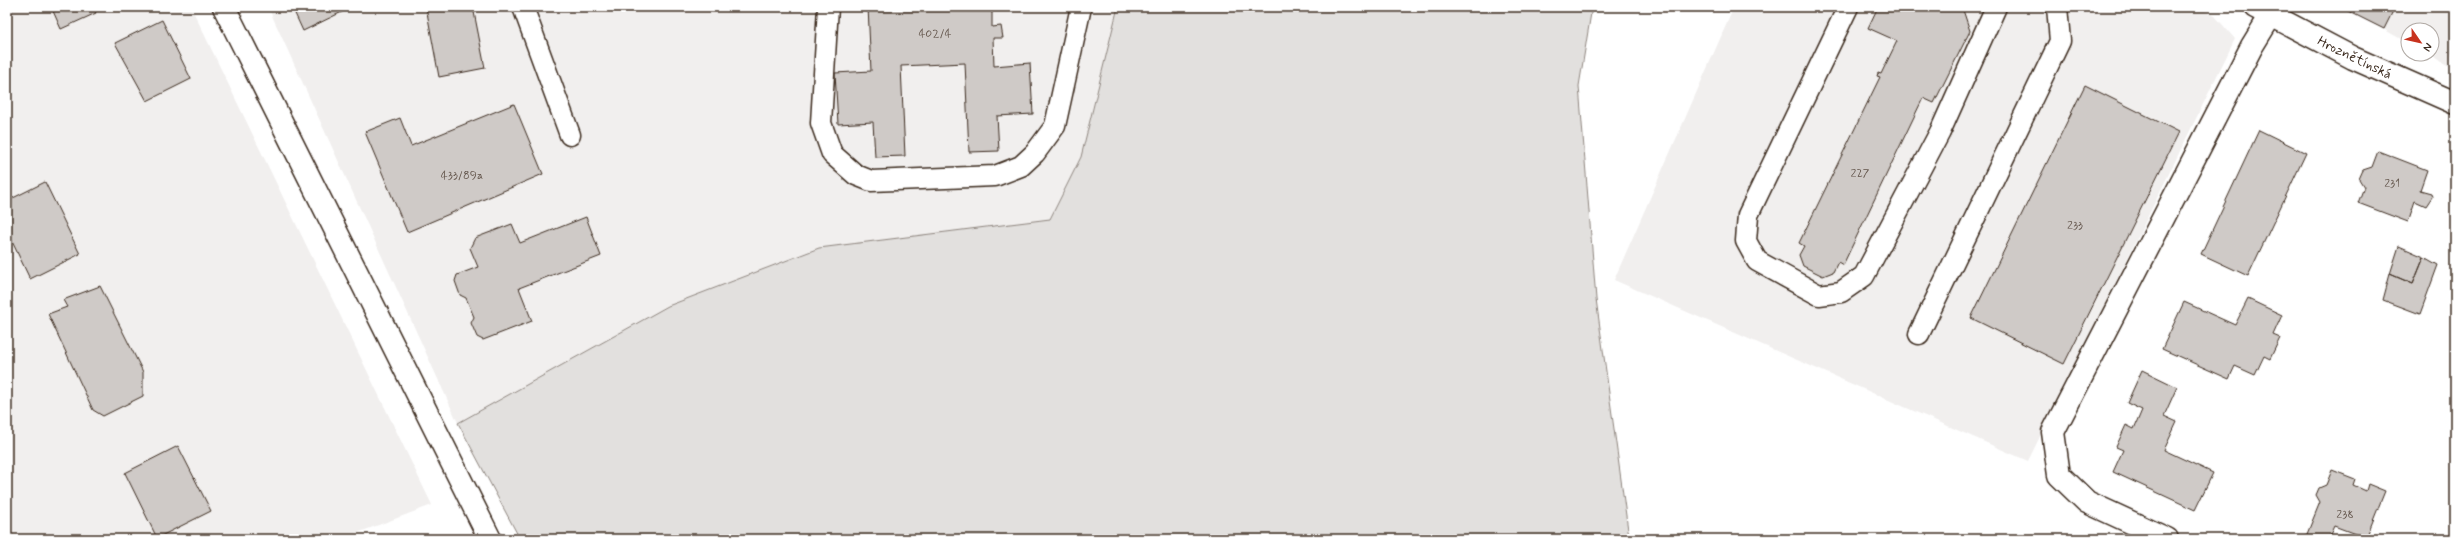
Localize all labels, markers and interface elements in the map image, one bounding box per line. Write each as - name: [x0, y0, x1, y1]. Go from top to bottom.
- north arrow: [2400, 22, 2440, 62]
- house number: 402/4: [918, 26, 952, 42]
- street label: Hroznětínská: [2314, 32, 2395, 84]
- text: N: [2420, 40, 2435, 54]
- house number: 227: [1851, 166, 1870, 182]
- house number: 433/89a: [441, 168, 483, 184]
- house number: 231: [2384, 176, 2400, 192]
- house number: 233: [2067, 218, 2083, 234]
- house number: 238: [2336, 507, 2354, 523]

